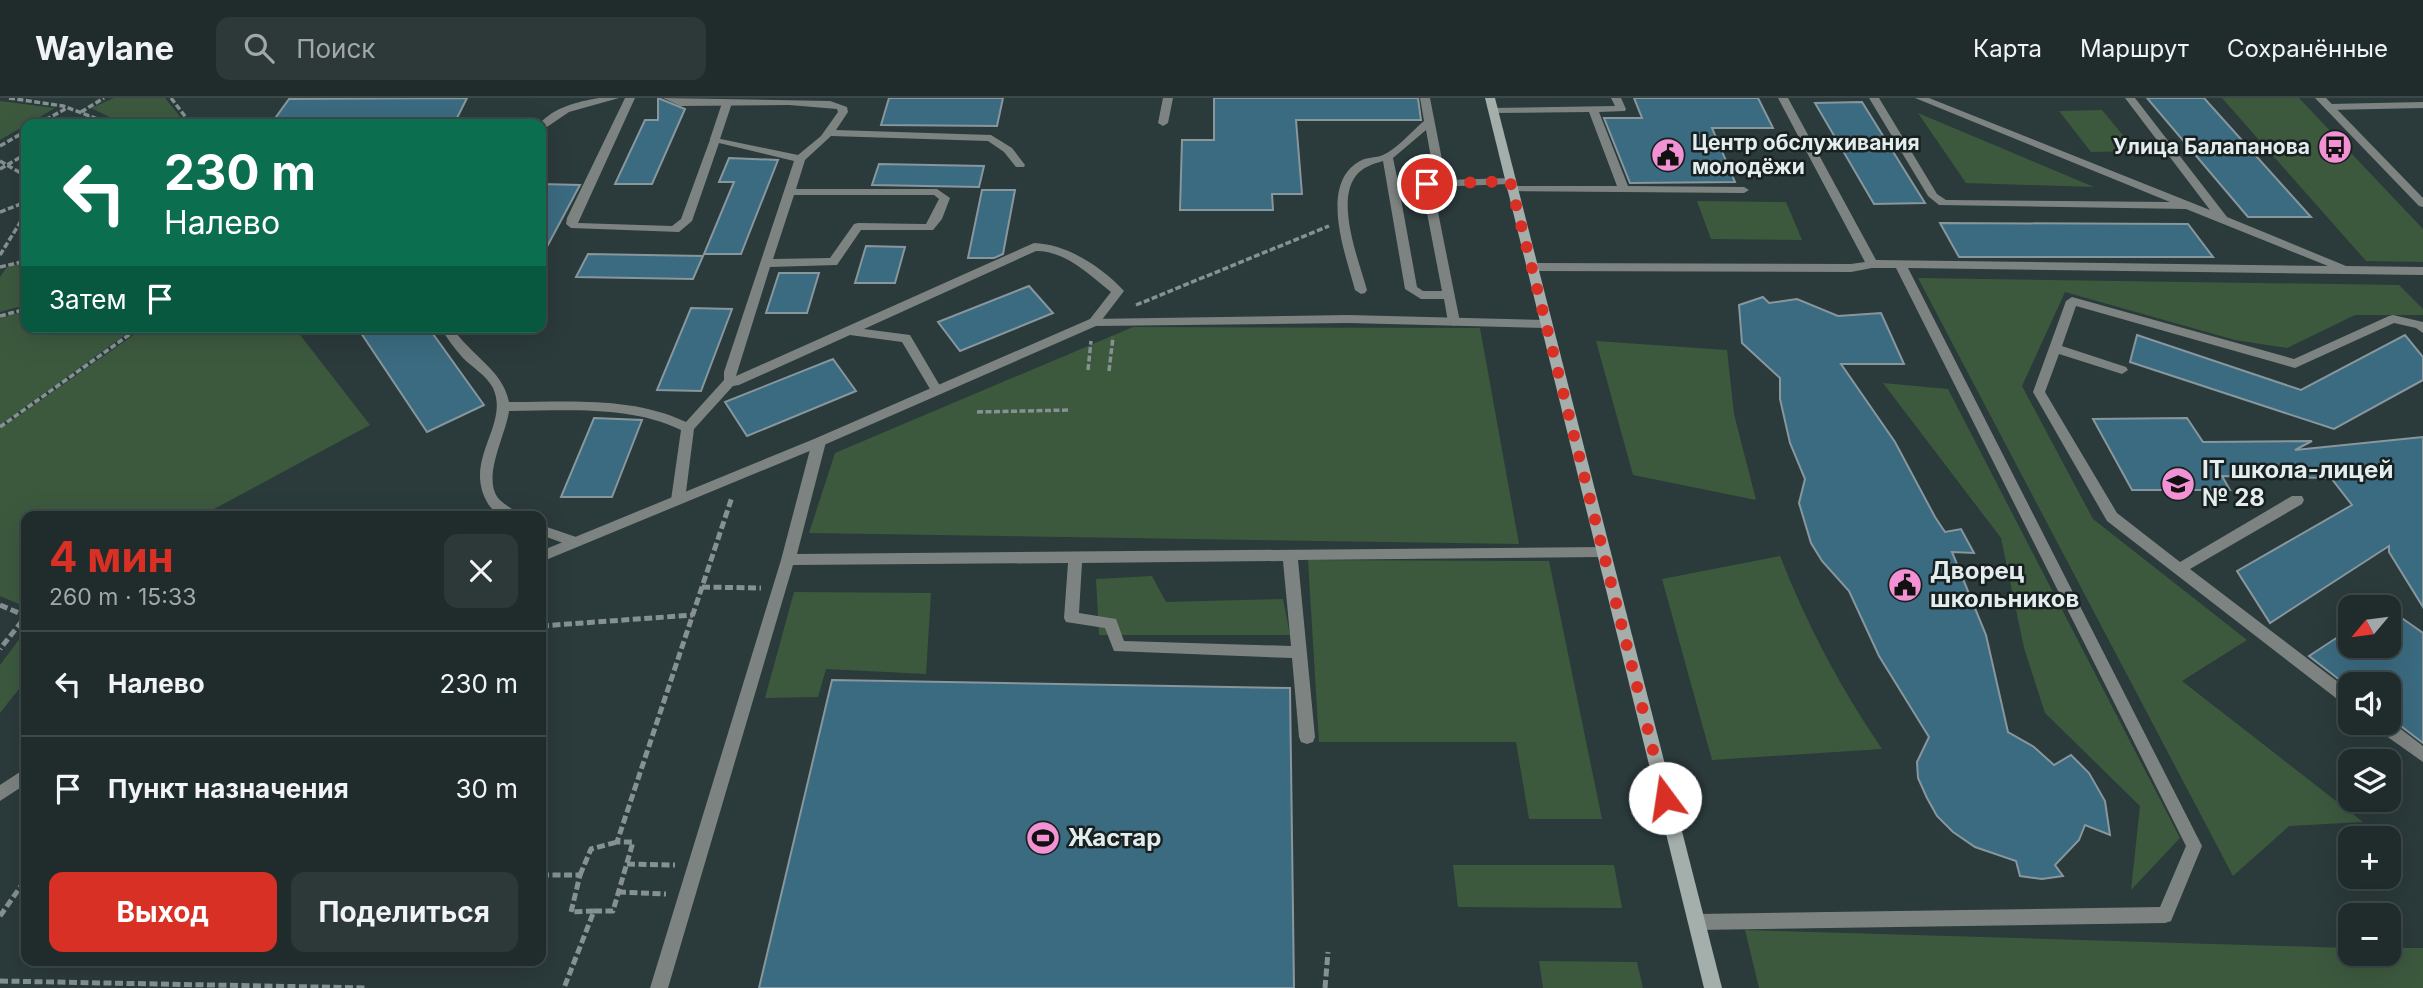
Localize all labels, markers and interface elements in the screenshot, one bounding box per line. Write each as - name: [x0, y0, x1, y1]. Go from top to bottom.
- search box: [216, 17, 706, 80]
- text: Waylane: [35, 28, 174, 68]
- icon: search: [240, 29, 278, 67]
- text: Поиск: [296, 33, 375, 64]
- text: Карта: [1973, 34, 2042, 63]
- text: Маршрут: [2080, 34, 2189, 63]
- text: Сохранённые: [2227, 34, 2388, 63]
- bus stop icon: Улица Балапанова: [2316, 128, 2354, 166]
- place label: Центр обслуживания молодёжи: [1692, 130, 1920, 179]
- place label: Улица Балапанова: [2113, 134, 2310, 159]
- public building icon: Центр обслуживания молодёжи: [1649, 136, 1687, 174]
- text: 230 m: [164, 143, 316, 202]
- icon: left: [49, 147, 140, 238]
- pin: [1397, 154, 1457, 214]
- icon: arrive: [1408, 165, 1446, 203]
- text: Налево: [164, 203, 280, 242]
- icon: arrive: [141, 280, 179, 318]
- text: Затем: [49, 284, 127, 315]
- place label: IT школа-лицей № 28: [2202, 455, 2393, 512]
- school or university icon: IT школа-лицей № 28: [2159, 465, 2197, 503]
- text: 4 мин: [49, 531, 174, 582]
- button: close: [444, 534, 518, 608]
- place label: Дворец школьников: [1930, 556, 2079, 613]
- public building icon: Дворец школьников: [1886, 566, 1924, 604]
- text: 260 m · 15:33: [49, 583, 196, 611]
- north arrow: [2338, 595, 2401, 658]
- map controls: [2338, 595, 2401, 966]
- icon: left: [49, 665, 87, 703]
- text: Налево: [108, 668, 205, 699]
- text: 230 m: [440, 668, 518, 699]
- button: sound: [2338, 672, 2401, 735]
- button: layers: [2338, 749, 2401, 812]
- position arrow: [1628, 761, 1702, 835]
- icon: arrive: [49, 770, 87, 808]
- text: Пункт назначения: [108, 773, 349, 804]
- text: 30 m: [455, 773, 518, 804]
- sports icon: Жастар: [1024, 819, 1062, 857]
- place label: Жастар: [1068, 823, 1161, 852]
- button: +: [2338, 826, 2401, 889]
- button: Выход: [49, 872, 277, 952]
- button: Поделиться: [291, 872, 518, 952]
- button: −: [2338, 903, 2401, 966]

